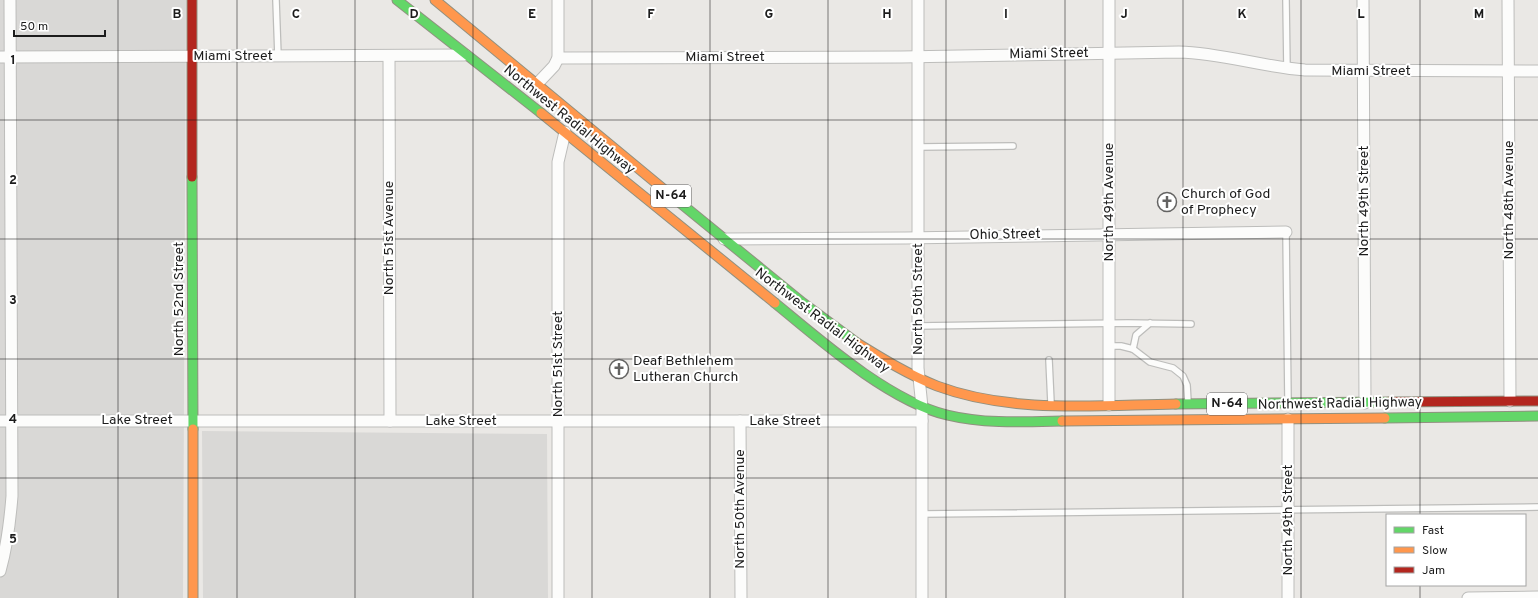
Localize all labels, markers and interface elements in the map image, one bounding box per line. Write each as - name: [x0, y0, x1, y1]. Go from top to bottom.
- text: B: [173, 7, 182, 23]
- text: C: [292, 7, 300, 23]
- text: D: [409, 7, 419, 23]
- text: E: [528, 7, 536, 23]
- text: F: [647, 7, 655, 23]
- text: G: [765, 7, 774, 23]
- text: H: [882, 7, 892, 23]
- text: I: [1004, 7, 1008, 23]
- text: J: [1120, 7, 1128, 23]
- text: K: [1237, 7, 1247, 23]
- text: L: [1357, 7, 1365, 23]
- text: M: [1474, 7, 1484, 23]
- scale bar: [14, 12, 105, 38]
- text: 50 m: [20, 19, 48, 35]
- street label: Miami Street: [1009, 45, 1089, 63]
- street label: Miami Street: [193, 48, 273, 65]
- street label: Miami Street: [685, 49, 765, 66]
- text: 1: [10, 53, 16, 69]
- street label: Northwest Radial Highway: [500, 62, 638, 178]
- street label: Miami Street: [1331, 63, 1411, 80]
- street label: North 48th Avenue: [1501, 141, 1518, 259]
- street label: North 49th Avenue: [1101, 143, 1118, 261]
- street label: North 49th Street: [1356, 145, 1373, 257]
- text: 2: [9, 173, 17, 189]
- street label: North 51st Avenue: [381, 181, 398, 295]
- road number: N-64: [651, 185, 691, 207]
- place label: Church of God of Prophecy: [1181, 186, 1270, 219]
- church icon: Church of God of Prophecy: [1156, 191, 1178, 213]
- street label: Ohio Street: [969, 226, 1041, 244]
- street label: North 52nd Street: [171, 242, 188, 356]
- street label: North 50th Street: [910, 243, 927, 355]
- street label: Northwest Radial Highway: [751, 265, 893, 377]
- text: 3: [9, 293, 17, 309]
- street label: North 51st Street: [550, 311, 567, 417]
- place label: Deaf Bethlehem Lutheran Church: [633, 353, 738, 386]
- church icon: Deaf Bethlehem Lutheran Church: [608, 358, 630, 380]
- road number: N-64: [1207, 393, 1247, 415]
- street label: Northwest Radial Highway: [1258, 394, 1422, 414]
- text: 4: [9, 412, 17, 428]
- street label: Lake Street: [101, 412, 173, 429]
- street label: Lake Street: [425, 413, 497, 430]
- street label: Lake Street: [749, 413, 821, 430]
- street label: North 50th Avenue: [732, 449, 749, 569]
- street label: North 49th Street: [1280, 464, 1297, 576]
- legend: [1386, 514, 1526, 586]
- text: Fast: [1422, 523, 1444, 539]
- text: 5: [9, 532, 17, 548]
- text: Slow: [1422, 543, 1448, 559]
- text: Jam: [1422, 563, 1445, 579]

